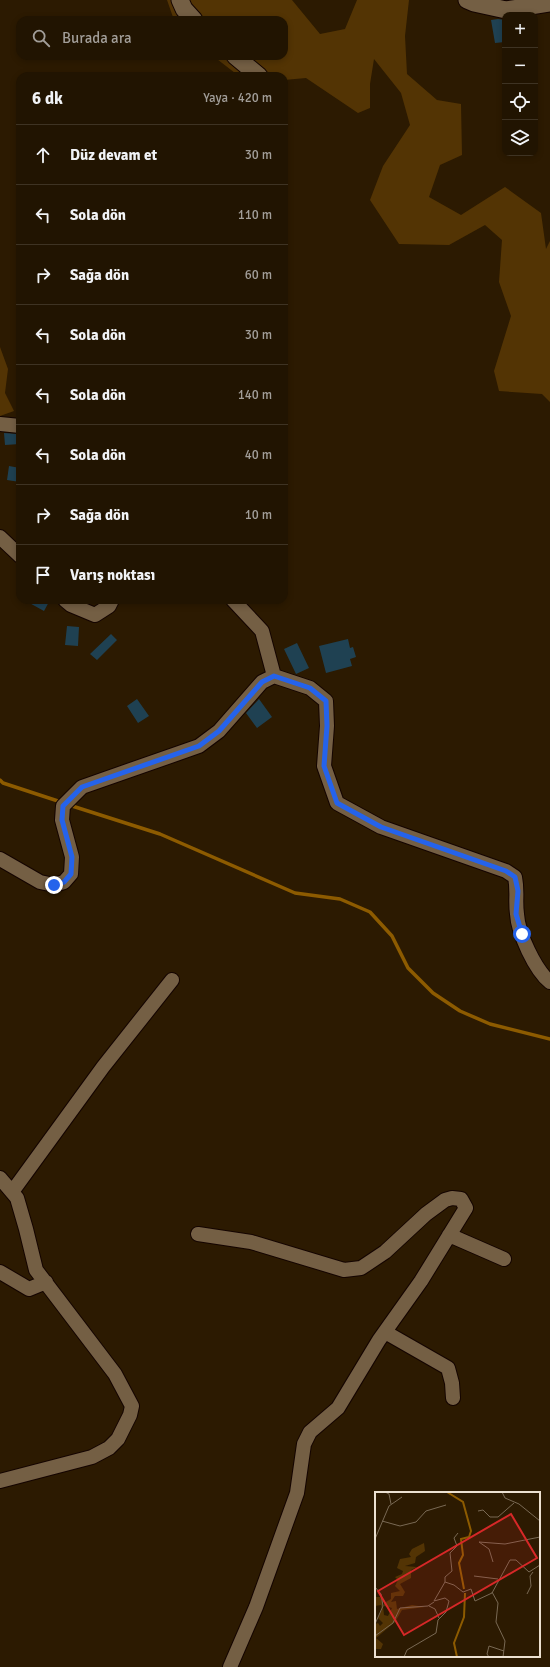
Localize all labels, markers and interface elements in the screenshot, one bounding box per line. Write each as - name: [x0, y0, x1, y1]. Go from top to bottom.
- map controls: [502, 12, 538, 156]
- button: +: [502, 12, 538, 48]
- search box: [16, 16, 288, 60]
- icon: search: [30, 27, 52, 49]
- text: Burada ara: [62, 29, 132, 47]
- button: −: [502, 48, 538, 84]
- button: locate: [502, 84, 538, 120]
- text: 6 dk: [32, 88, 63, 109]
- text: Yaya · 420 m: [203, 90, 272, 106]
- button: layers: [502, 120, 538, 156]
- icon: ahead: [32, 144, 54, 166]
- text: Düz devam et: [70, 146, 157, 164]
- text: 30 m: [245, 147, 272, 163]
- icon: left: [32, 204, 54, 226]
- text: Sola dön: [70, 206, 126, 224]
- text: 110 m: [238, 207, 272, 223]
- icon: right: [32, 264, 54, 286]
- text: Sağa dön: [70, 266, 129, 284]
- text: 60 m: [245, 267, 272, 283]
- icon: left: [32, 324, 54, 346]
- text: Sola dön: [70, 326, 126, 344]
- text: 30 m: [245, 327, 272, 343]
- icon: left: [32, 384, 54, 406]
- text: Sola dön: [70, 386, 126, 404]
- text: 140 m: [238, 387, 272, 403]
- icon: left: [32, 444, 54, 466]
- text: Sola dön: [70, 446, 126, 464]
- text: 40 m: [245, 447, 272, 463]
- icon: right: [32, 504, 54, 526]
- text: Sağa dön: [70, 506, 129, 524]
- text: 10 m: [245, 507, 272, 523]
- icon: arrive: [32, 564, 54, 586]
- text: Varış noktası: [70, 566, 155, 584]
- route end: [45, 876, 63, 894]
- route start: [513, 925, 531, 943]
- inset map: [375, 1492, 540, 1657]

